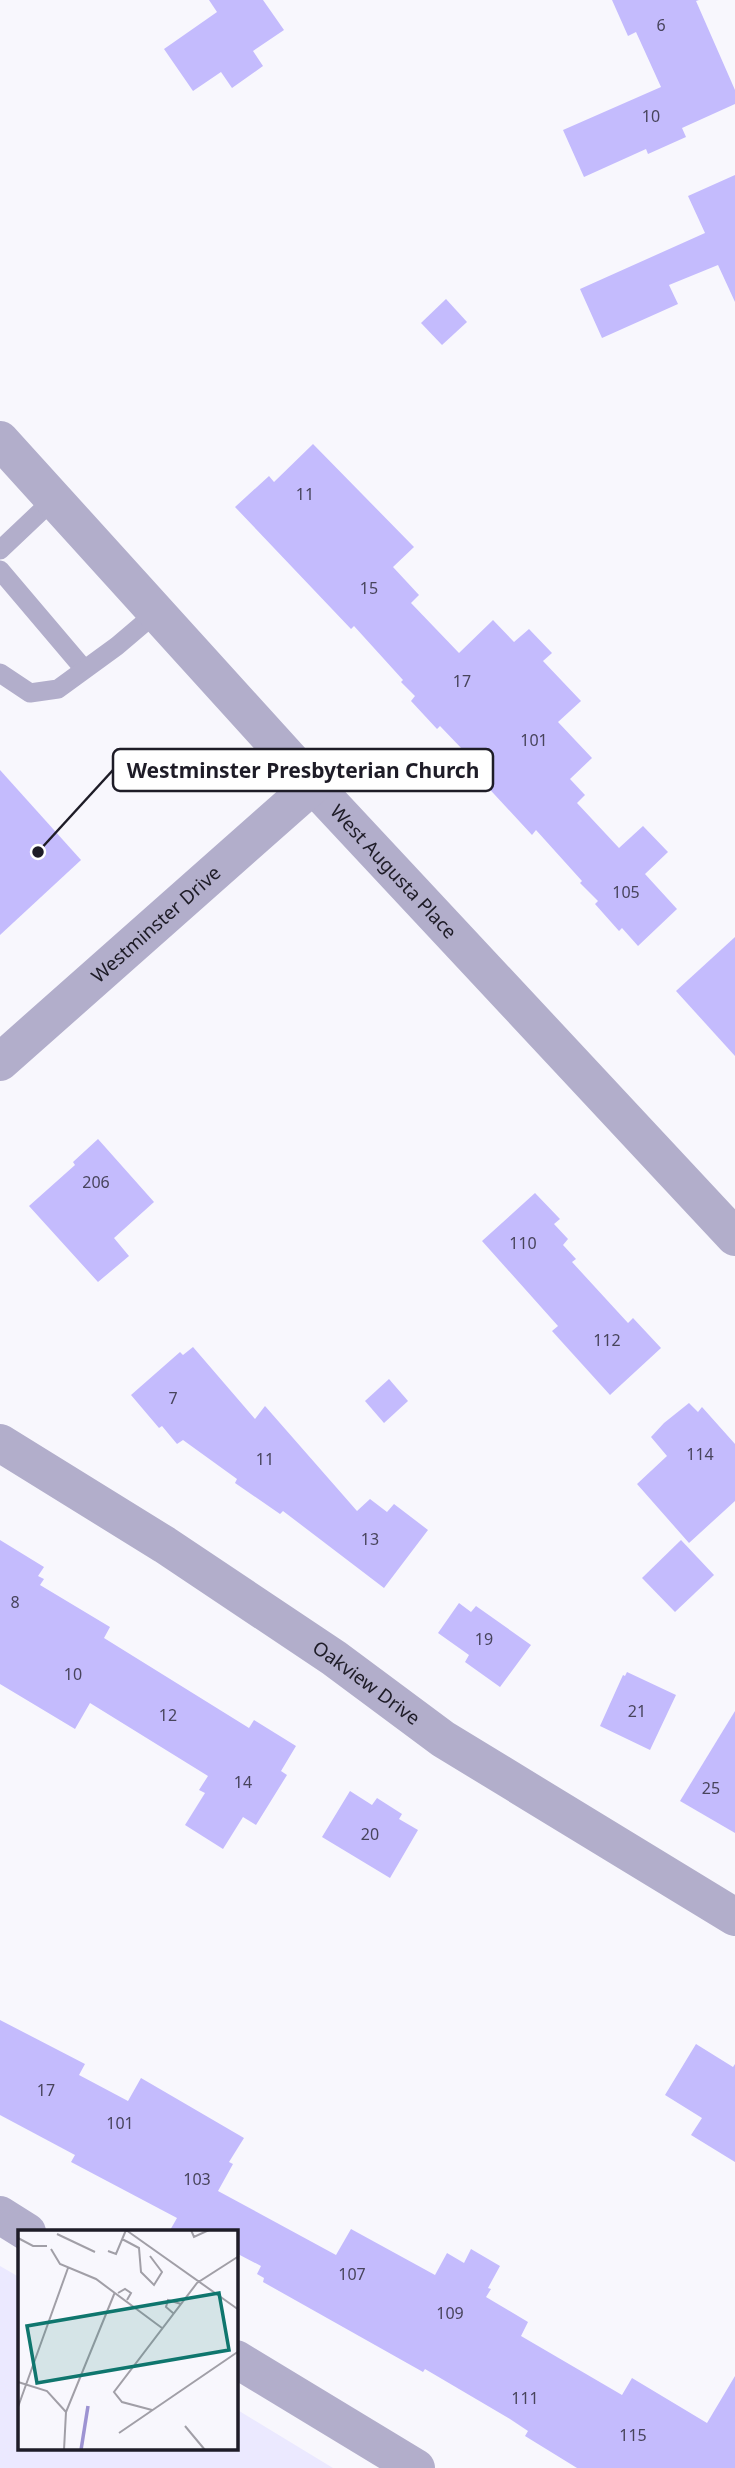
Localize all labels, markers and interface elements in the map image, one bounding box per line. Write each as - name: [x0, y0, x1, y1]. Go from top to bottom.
- house number: 6: [656, 14, 666, 36]
- house number: 10: [642, 105, 660, 127]
- house number: 11: [296, 483, 314, 505]
- house number: 15: [360, 577, 378, 599]
- house number: 17: [453, 670, 471, 692]
- house number: 101: [520, 729, 548, 751]
- callout: Westminster Presbyterian Church: [113, 749, 493, 791]
- text: Westminster Presbyterian Church: [127, 756, 479, 784]
- street label: West Augusta Place: [324, 799, 463, 944]
- street label: Westminster Drive: [85, 860, 226, 989]
- house number: 105: [612, 881, 640, 903]
- house number: 206: [82, 1171, 110, 1193]
- house number: 110: [509, 1232, 537, 1254]
- house number: 112: [593, 1329, 621, 1351]
- house number: 7: [168, 1387, 178, 1409]
- house number: 114: [686, 1443, 714, 1465]
- house number: 11: [256, 1448, 274, 1470]
- house number: 13: [361, 1528, 379, 1550]
- house number: 8: [10, 1591, 20, 1613]
- house number: 19: [475, 1628, 493, 1650]
- street label: Oakview Drive: [308, 1634, 426, 1731]
- house number: 10: [64, 1663, 82, 1685]
- house number: 21: [628, 1700, 646, 1722]
- house number: 12: [159, 1704, 177, 1726]
- house number: 14: [234, 1771, 252, 1793]
- house number: 25: [702, 1777, 720, 1799]
- house number: 20: [361, 1823, 379, 1845]
- house number: 17: [37, 2079, 55, 2101]
- house number: 101: [106, 2112, 134, 2134]
- house number: 103: [183, 2168, 211, 2190]
- inset map: [18, 2230, 238, 2450]
- house number: 107: [338, 2263, 366, 2285]
- house number: 109: [436, 2302, 464, 2324]
- house number: 111: [511, 2387, 539, 2409]
- house number: 115: [619, 2424, 647, 2446]

